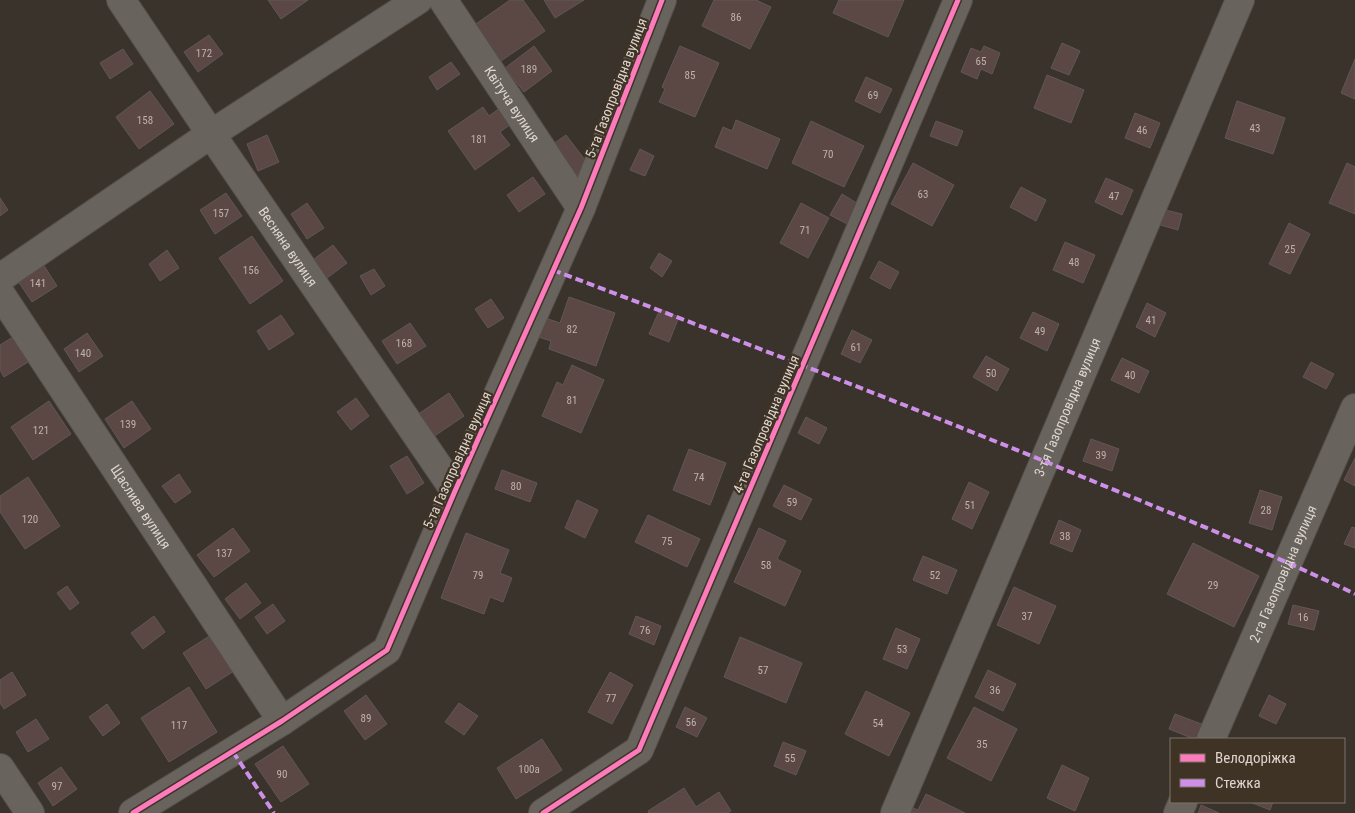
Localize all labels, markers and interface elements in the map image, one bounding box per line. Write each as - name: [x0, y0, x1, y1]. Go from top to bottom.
- house number: 86: [731, 11, 741, 24]
- street label: 5-та Газопровідна вулиця: [582, 16, 650, 160]
- house number: 172: [196, 47, 212, 60]
- house number: 65: [976, 55, 986, 68]
- street label: Квітуча вулиця: [481, 63, 543, 145]
- house number: 189: [521, 63, 537, 76]
- house number: 85: [685, 69, 695, 82]
- house number: 69: [868, 89, 878, 102]
- house number: 158: [137, 114, 153, 127]
- house number: 43: [1250, 122, 1260, 135]
- house number: 46: [1137, 124, 1147, 137]
- house number: 181: [471, 133, 487, 146]
- house number: 70: [823, 148, 833, 161]
- house number: 63: [918, 188, 928, 201]
- house number: 47: [1109, 190, 1119, 203]
- street label: Весняна вулиця: [255, 204, 321, 290]
- house number: 157: [213, 207, 229, 220]
- house number: 71: [800, 224, 810, 237]
- house number: 25: [1285, 243, 1295, 256]
- house number: 48: [1069, 256, 1079, 269]
- house number: 156: [243, 264, 259, 277]
- house number: 141: [30, 277, 46, 290]
- house number: 41: [1146, 314, 1156, 327]
- house number: 82: [567, 323, 577, 336]
- house number: 49: [1035, 325, 1045, 338]
- street label: 3-тя Газопровідна вулиця: [1031, 335, 1104, 479]
- house number: 168: [396, 337, 412, 350]
- house number: 61: [851, 341, 861, 354]
- house number: 140: [75, 347, 91, 360]
- street label: 4-та Газопровідна вулиця: [730, 353, 802, 495]
- house number: 50: [986, 367, 996, 380]
- house number: 40: [1125, 369, 1135, 382]
- street label: 5-та Газопровідна вулиця: [420, 389, 494, 531]
- house number: 81: [567, 394, 577, 407]
- house number: 139: [120, 418, 136, 431]
- house number: 121: [33, 424, 49, 437]
- house number: 39: [1096, 449, 1106, 462]
- street label: Щаслива вулиця: [107, 462, 174, 552]
- house number: 74: [694, 471, 705, 484]
- house number: 80: [511, 480, 521, 493]
- house number: 59: [787, 496, 797, 509]
- house number: 51: [965, 499, 975, 512]
- street label: 2-га Газопровідна вулиця: [1246, 503, 1320, 645]
- house number: 28: [1261, 504, 1271, 517]
- house number: 120: [22, 513, 38, 526]
- house number: 38: [1060, 530, 1070, 543]
- house number: 75: [662, 535, 672, 548]
- house number: 137: [216, 547, 232, 560]
- house number: 58: [761, 559, 771, 572]
- house number: 79: [473, 569, 483, 582]
- house number: 52: [930, 569, 940, 582]
- house number: 29: [1208, 579, 1218, 592]
- house number: 37: [1022, 610, 1032, 623]
- house number: 16: [1298, 611, 1308, 624]
- house number: 76: [640, 624, 650, 637]
- house number: 53: [897, 643, 907, 656]
- house number: 57: [758, 664, 768, 677]
- house number: 36: [990, 684, 1000, 697]
- house number: 77: [606, 692, 616, 705]
- house number: 89: [361, 712, 371, 725]
- house number: 56: [686, 716, 696, 729]
- house number: 54: [873, 717, 884, 730]
- house number: 117: [171, 719, 187, 732]
- house number: 35: [977, 738, 987, 751]
- legend: [1170, 738, 1345, 803]
- text: Велодоріжка: [1215, 749, 1296, 767]
- house number: 55: [785, 752, 795, 765]
- house number: 100а: [518, 763, 540, 776]
- house number: 90: [277, 768, 287, 781]
- text: Стежка: [1215, 774, 1261, 792]
- house number: 97: [52, 780, 62, 793]

